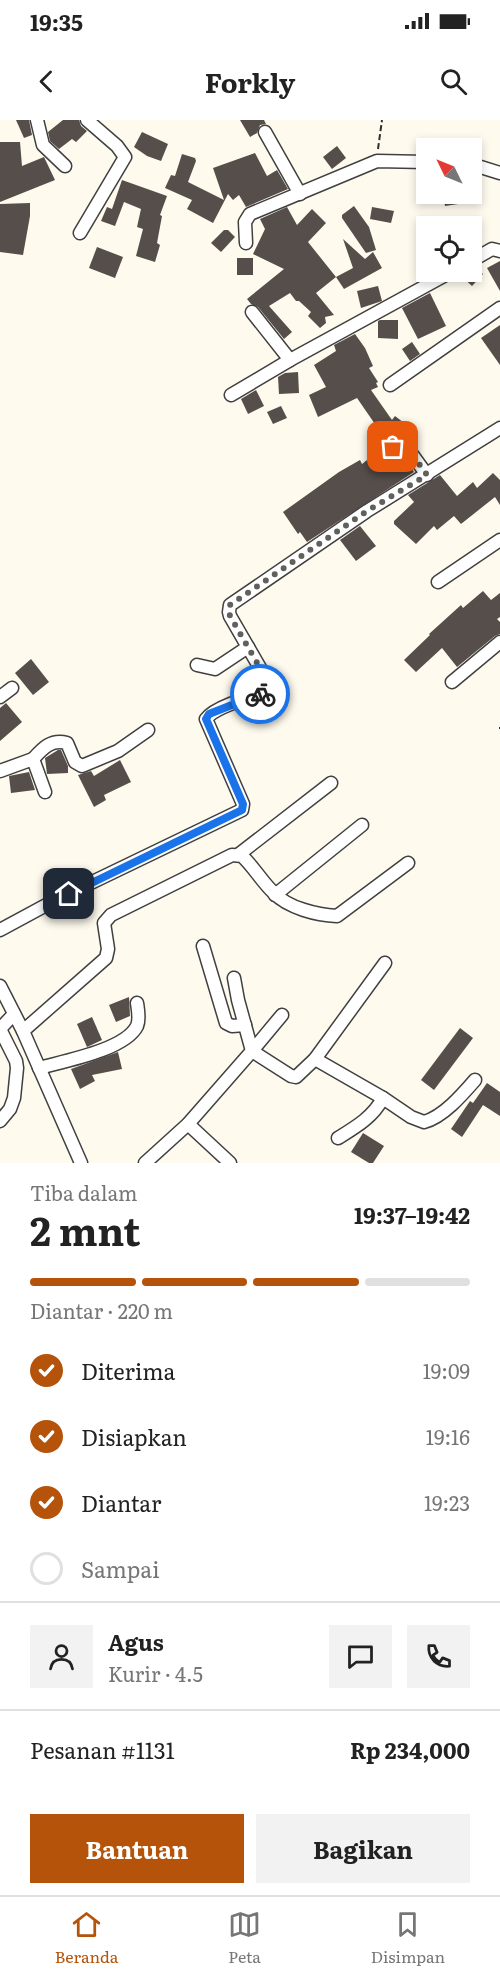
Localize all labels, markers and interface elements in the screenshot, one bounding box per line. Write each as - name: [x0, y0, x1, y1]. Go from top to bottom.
- text: 19:35: [30, 5, 83, 38]
- text: Forkly: [205, 61, 295, 101]
- icon: back: [30, 65, 63, 98]
- icon: search: [437, 65, 470, 98]
- north arrow: [416, 138, 482, 204]
- map controls: [416, 138, 482, 282]
- button: locate: [416, 216, 482, 282]
- pin: [367, 421, 418, 472]
- icon: bag: [376, 430, 409, 463]
- courier: [230, 664, 290, 724]
- icon: bike: [244, 678, 277, 711]
- pin: [43, 868, 94, 919]
- icon: home: [52, 877, 85, 910]
- text: Tiba dalam: [30, 1177, 137, 1207]
- text: 19:37–19:42: [354, 1198, 470, 1231]
- text: 2 mnt: [30, 1200, 141, 1258]
- text: Diantar · 220 m: [30, 1295, 173, 1325]
- icon: check: [30, 1354, 63, 1387]
- text: Diterima: [81, 1354, 175, 1387]
- text: 19:09: [423, 1355, 470, 1385]
- icon: check: [30, 1420, 63, 1453]
- text: Disiapkan: [81, 1420, 187, 1453]
- text: 19:16: [426, 1421, 470, 1451]
- icon: check: [30, 1486, 63, 1519]
- text: Diantar: [81, 1486, 161, 1519]
- text: 19:23: [424, 1487, 470, 1517]
- text: Sampai: [81, 1552, 159, 1585]
- button: person: [30, 1625, 93, 1688]
- text: Agus: [108, 1625, 164, 1658]
- button: chat: [329, 1625, 392, 1688]
- button: phone: [407, 1625, 470, 1688]
- text: Kurir · 4.5: [108, 1658, 203, 1688]
- text: Pesanan #1131: [30, 1733, 175, 1766]
- text: Rp 234,000: [350, 1733, 470, 1766]
- button: Bantuan: [30, 1814, 244, 1883]
- button: Bagikan: [256, 1814, 470, 1883]
- tab: Beranda: [55, 1908, 118, 1968]
- tab: Peta: [228, 1908, 261, 1968]
- tab: Disimpan: [371, 1908, 445, 1968]

